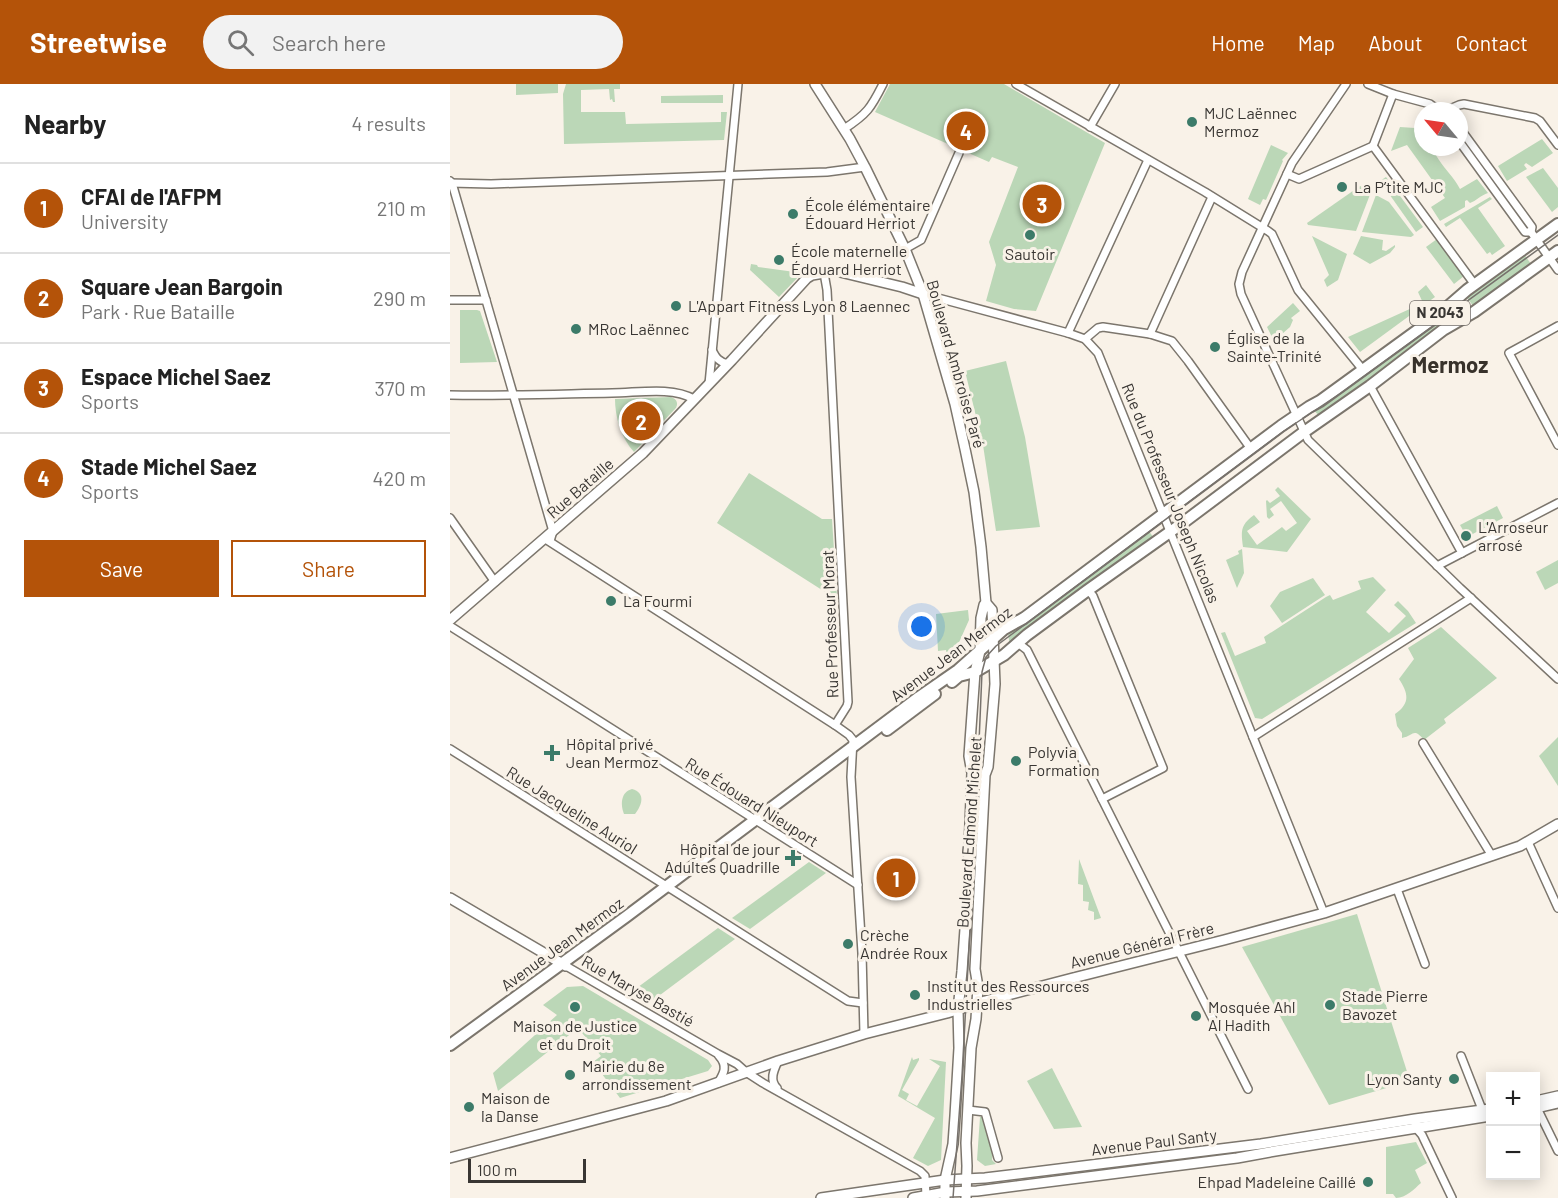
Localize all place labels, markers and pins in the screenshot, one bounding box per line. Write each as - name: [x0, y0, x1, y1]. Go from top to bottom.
- place label: MJC Laënnec Mermoz: [1204, 103, 1297, 140]
- pin: 4: [946, 108, 986, 154]
- marker: MJC Laënnec Mermoz: [1185, 115, 1199, 129]
- place label: La P’tite MJC: [1354, 177, 1443, 196]
- marker: La P’tite MJC: [1335, 180, 1349, 194]
- pin: 3: [1022, 182, 1062, 226]
- place label: École élémentaire Édouard Herriot: [805, 195, 930, 232]
- marker: École élémentaire Édouard Herriot: [786, 207, 800, 221]
- marker: Sautoir: [1023, 228, 1037, 242]
- place label: École maternelle Édouard Herriot: [791, 241, 907, 278]
- place label: Sautoir: [1005, 244, 1055, 263]
- marker: École maternelle Édouard Herriot: [772, 253, 786, 267]
- place label: L'Appart Fitness Lyon 8 Laennec: [688, 296, 910, 315]
- marker: L'Appart Fitness Lyon 8 Laennec: [669, 299, 683, 313]
- place label: MRoc Laënnec: [588, 319, 689, 338]
- marker: MRoc Laënnec: [569, 322, 583, 336]
- place label: Église de la Sainte-Trinité: [1227, 328, 1322, 365]
- marker: Église de la Sainte-Trinité: [1208, 340, 1222, 354]
- pin: 2: [622, 398, 660, 444]
- place label: L'Arroseur arrosé: [1478, 517, 1548, 554]
- marker: L'Arroseur arrosé: [1459, 529, 1473, 543]
- place label: La Fourmi: [623, 591, 692, 610]
- marker: La Fourmi: [604, 594, 618, 608]
- place label: Hôpital privé Jean Mermoz: [566, 734, 658, 771]
- place label: Polyvia Formation: [1028, 742, 1100, 779]
- marker: Hôpital privé Jean Mermoz: [543, 744, 561, 762]
- marker: Polyvia Formation: [1009, 754, 1023, 768]
- place label: Hôpital de jour Adultes Quadrille: [664, 839, 780, 876]
- marker: Hôpital de jour Adultes Quadrille: [784, 849, 802, 867]
- pin: 1: [876, 856, 916, 900]
- place label: Crèche Andrée Roux: [860, 925, 948, 962]
- marker: Crèche Andrée Roux: [841, 937, 855, 951]
- place label: Institut des Ressources Industrielles: [927, 976, 1089, 1013]
- place label: Stade Pierre Bavozet: [1342, 986, 1428, 1023]
- marker: Institut des Ressources Industrielles: [908, 988, 922, 1002]
- place label: Mosquée Ahl Al Hadith: [1208, 997, 1296, 1034]
- marker: Stade Pierre Bavozet: [1323, 998, 1337, 1012]
- marker: Maison de Justice et du Droit: [568, 1000, 582, 1014]
- marker: Mosquée Ahl Al Hadith: [1189, 1009, 1203, 1023]
- place label: Maison de Justice et du Droit: [513, 1016, 637, 1053]
- place label: Mairie du 8e arrondissement: [582, 1056, 692, 1093]
- marker: Mairie du 8e arrondissement: [563, 1068, 577, 1082]
- place label: Lyon Santy: [1366, 1069, 1443, 1088]
- marker: Lyon Santy: [1447, 1072, 1461, 1086]
- place label: Maison de la Danse: [481, 1088, 550, 1125]
- marker: Maison de la Danse: [462, 1100, 476, 1114]
- place label: Ehpad Madeleine Caillé: [1198, 1172, 1356, 1191]
- marker: Ehpad Madeleine Caillé: [1361, 1175, 1375, 1189]

